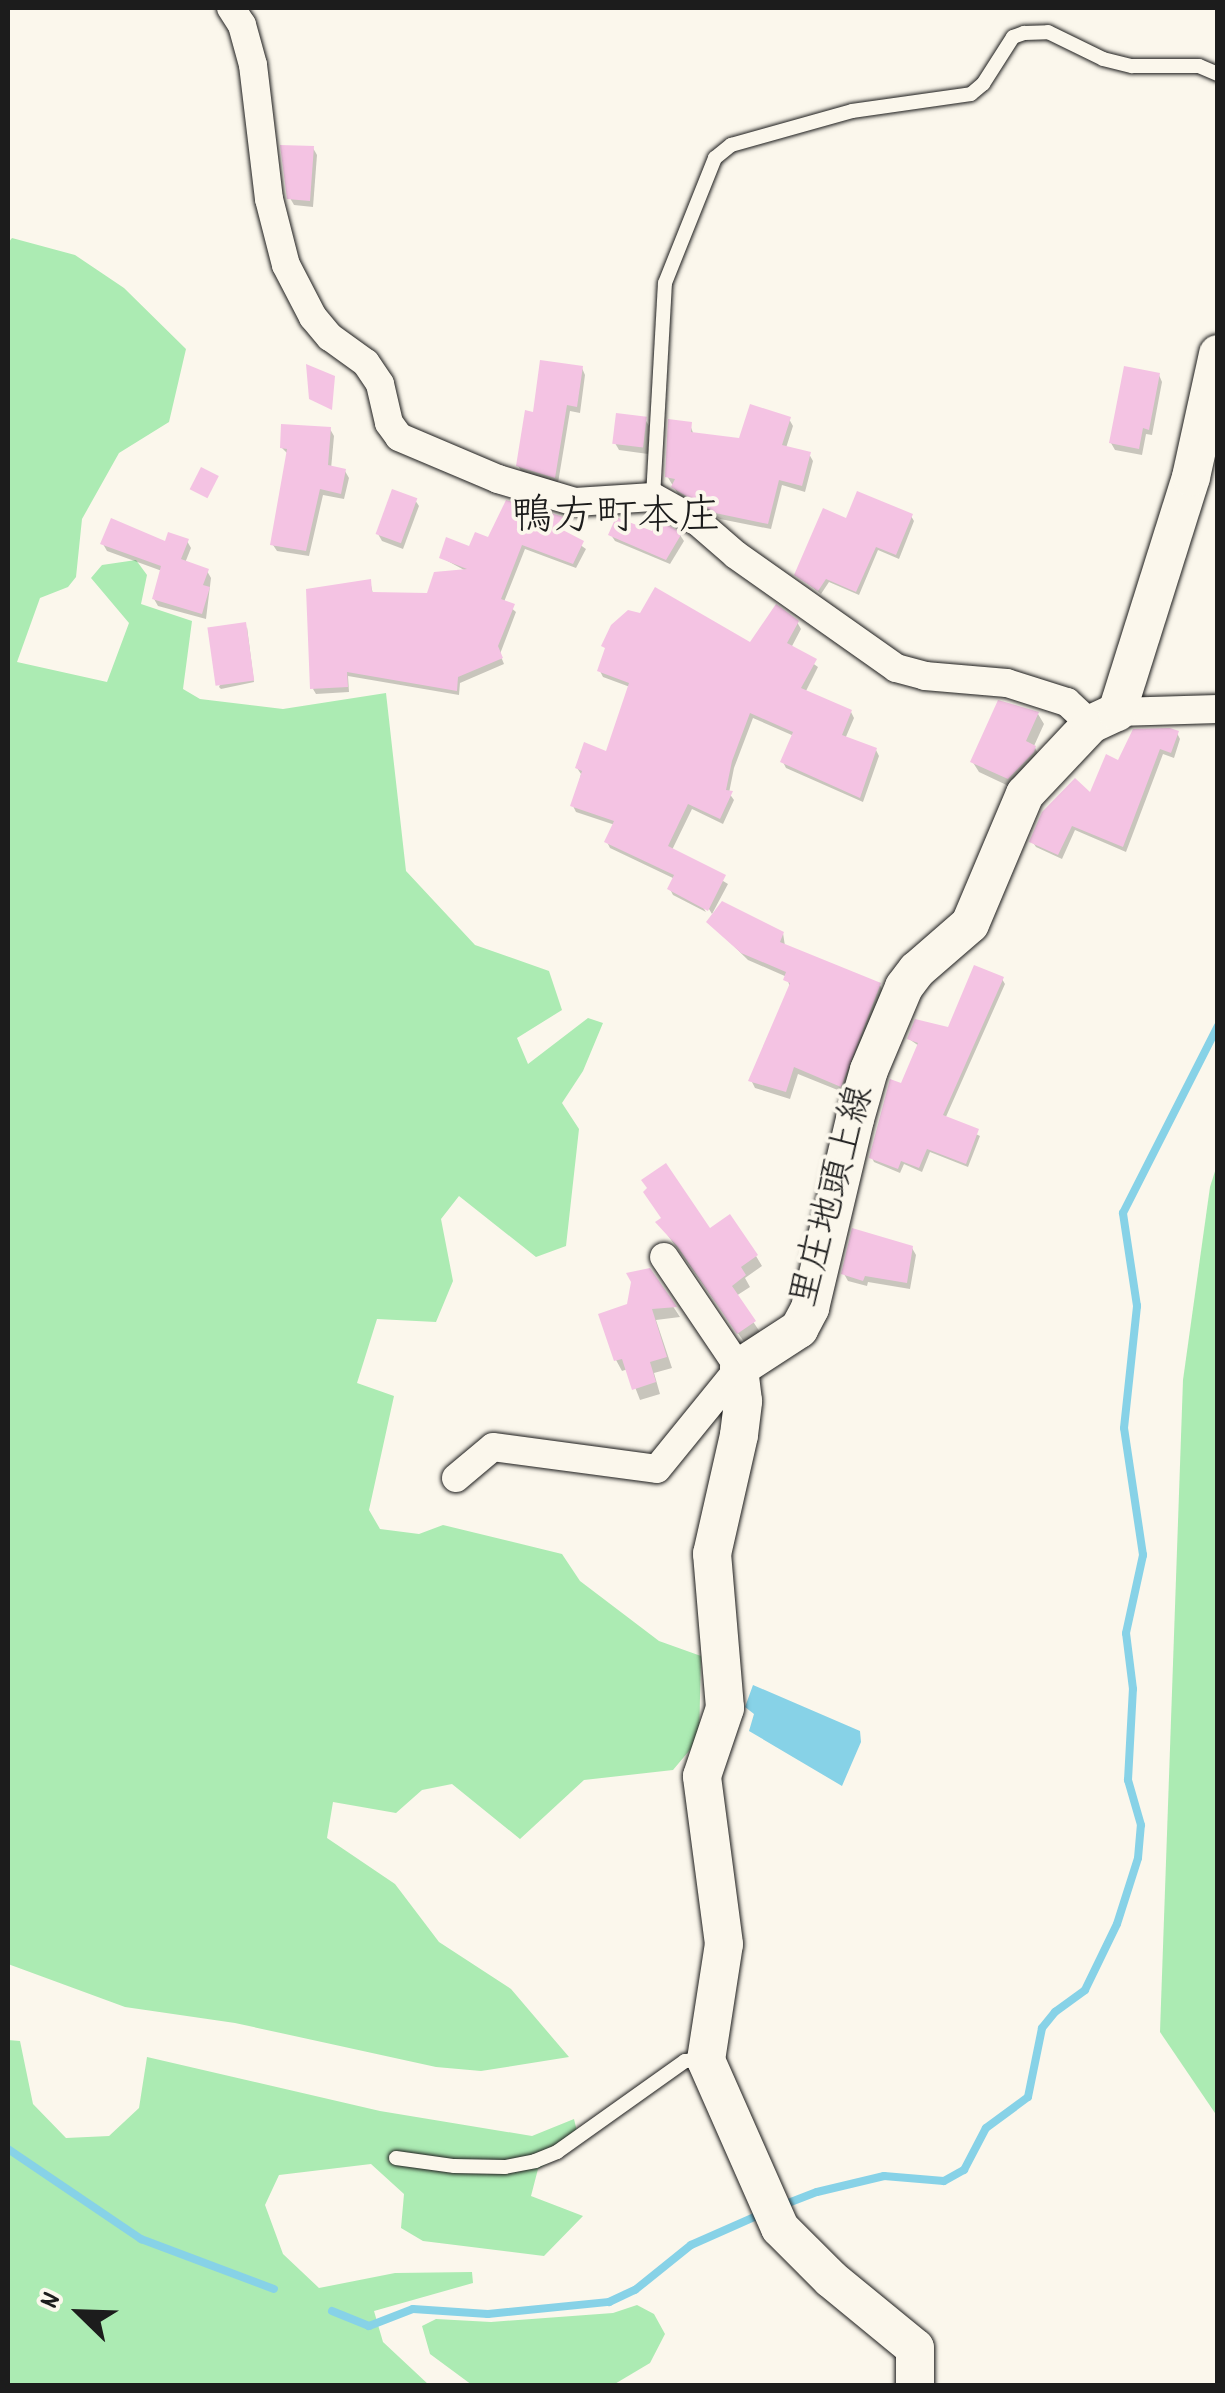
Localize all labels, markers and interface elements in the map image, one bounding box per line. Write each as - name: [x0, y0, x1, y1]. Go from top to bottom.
- district label: 鴨方町本庄: [511, 495, 721, 545]
- street label: 里庄地頭上線: [783, 1081, 887, 1313]
- north arrow: [30, 2263, 130, 2363]
- text: N: [31, 2287, 73, 2315]

